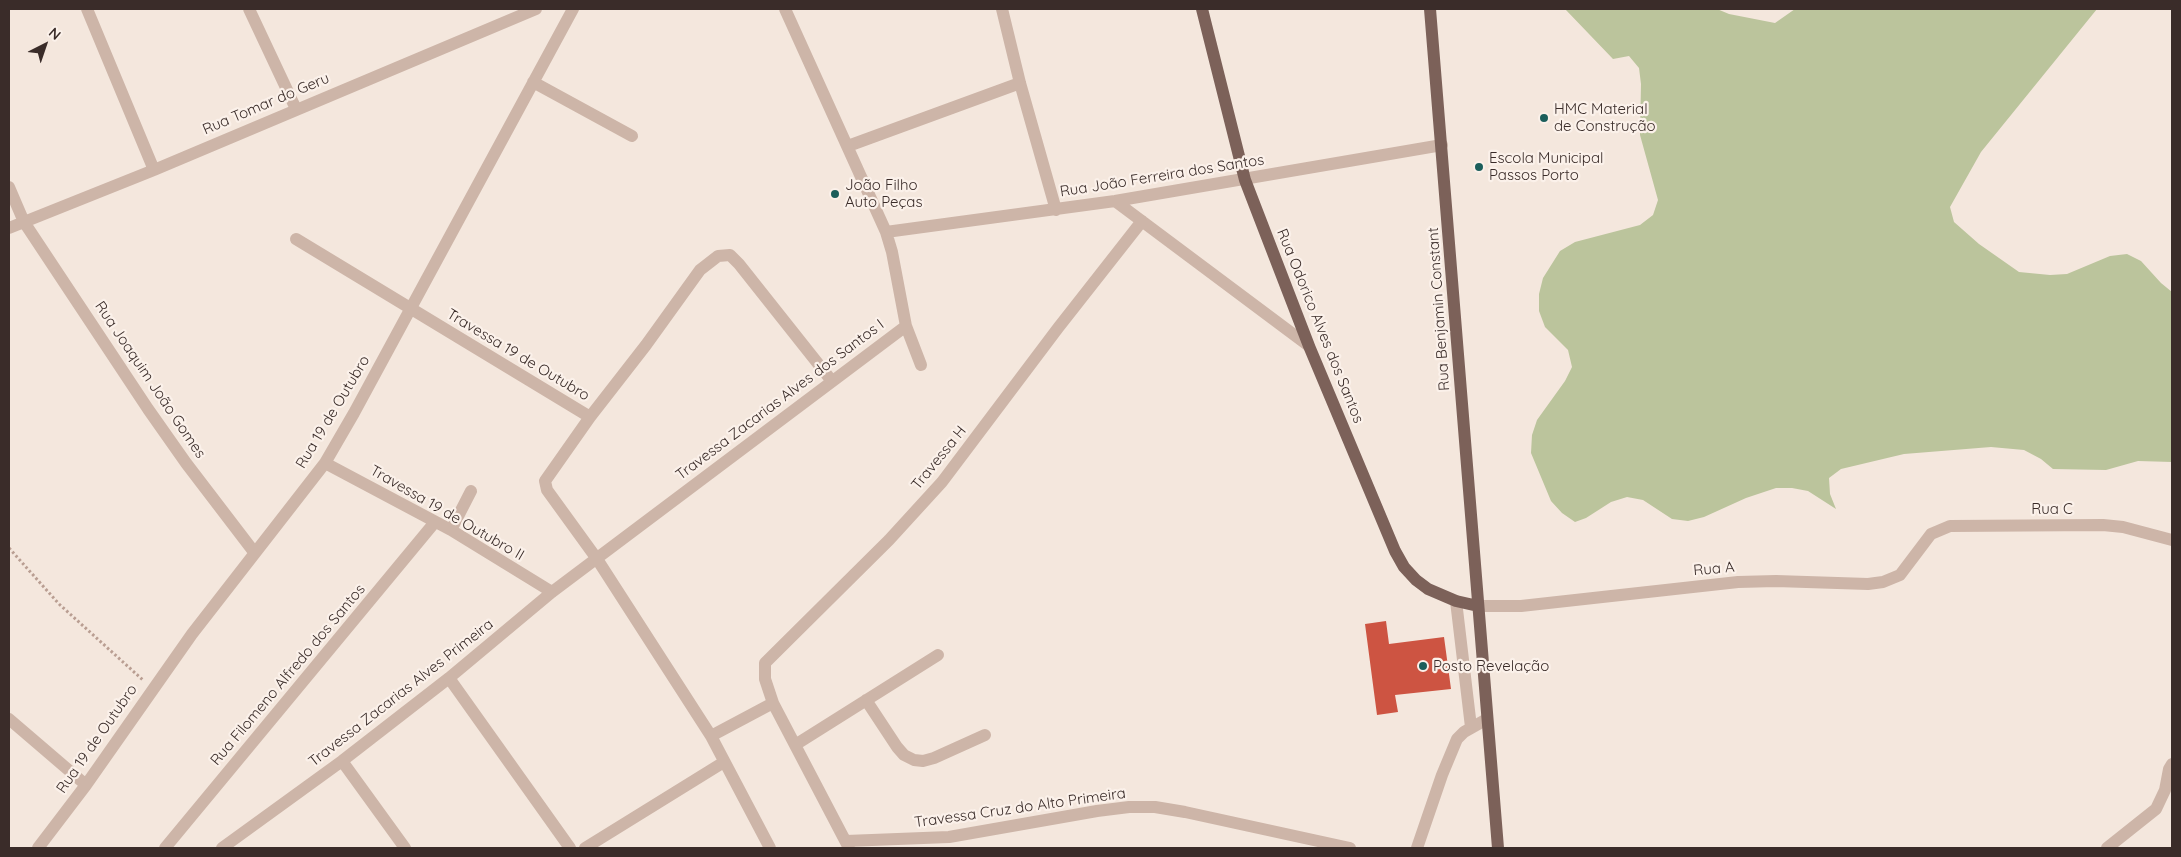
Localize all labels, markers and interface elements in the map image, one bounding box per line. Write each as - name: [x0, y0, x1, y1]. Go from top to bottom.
- north arrow: [20, 20, 70, 70]
- text: N: [45, 24, 65, 44]
- street label: Rua Tomar do Geru: [200, 69, 332, 139]
- place label: HMC Material de Construção: [1554, 100, 1656, 135]
- marker: HMC Material de Construção: [1538, 112, 1550, 124]
- place label: Escola Municipal Passos Porto: [1489, 149, 1603, 184]
- street label: Rua João Ferreira dos Santos: [1059, 151, 1265, 201]
- marker: Escola Municipal Passos Porto: [1473, 161, 1485, 173]
- place label: João Filho Auto Peças: [845, 176, 922, 211]
- marker: João Filho Auto Peças: [829, 188, 841, 200]
- street label: Rua Odorico Alves dos Santos: [1273, 226, 1367, 426]
- street label: Rua Benjamin Constant: [1424, 227, 1454, 391]
- street label: Rua Joaquim João Gomes: [91, 298, 209, 462]
- street label: Travessa 19 de Outubro: [443, 305, 593, 405]
- street label: Travessa Zacarias Alves dos Santos I: [672, 316, 888, 484]
- street label: Rua 19 de Outubro: [292, 352, 374, 472]
- street label: Travessa H: [908, 422, 970, 494]
- street label: Travessa 19 de Outubro II: [367, 461, 527, 565]
- street label: Rua C: [2031, 500, 2073, 518]
- street label: Rua A: [1693, 558, 1735, 580]
- street label: Rua Filomeno Alfredo dos Santos: [207, 581, 369, 769]
- street label: Travessa Zacarias Alves Primeira: [305, 615, 497, 771]
- place label: Posto Revelação: [1433, 657, 1549, 675]
- marker: Posto Revelação: [1417, 660, 1429, 672]
- street label: Rua 19 de Outubro: [53, 681, 141, 797]
- street label: Travessa Cruz do Alto Primeira: [913, 784, 1127, 832]

